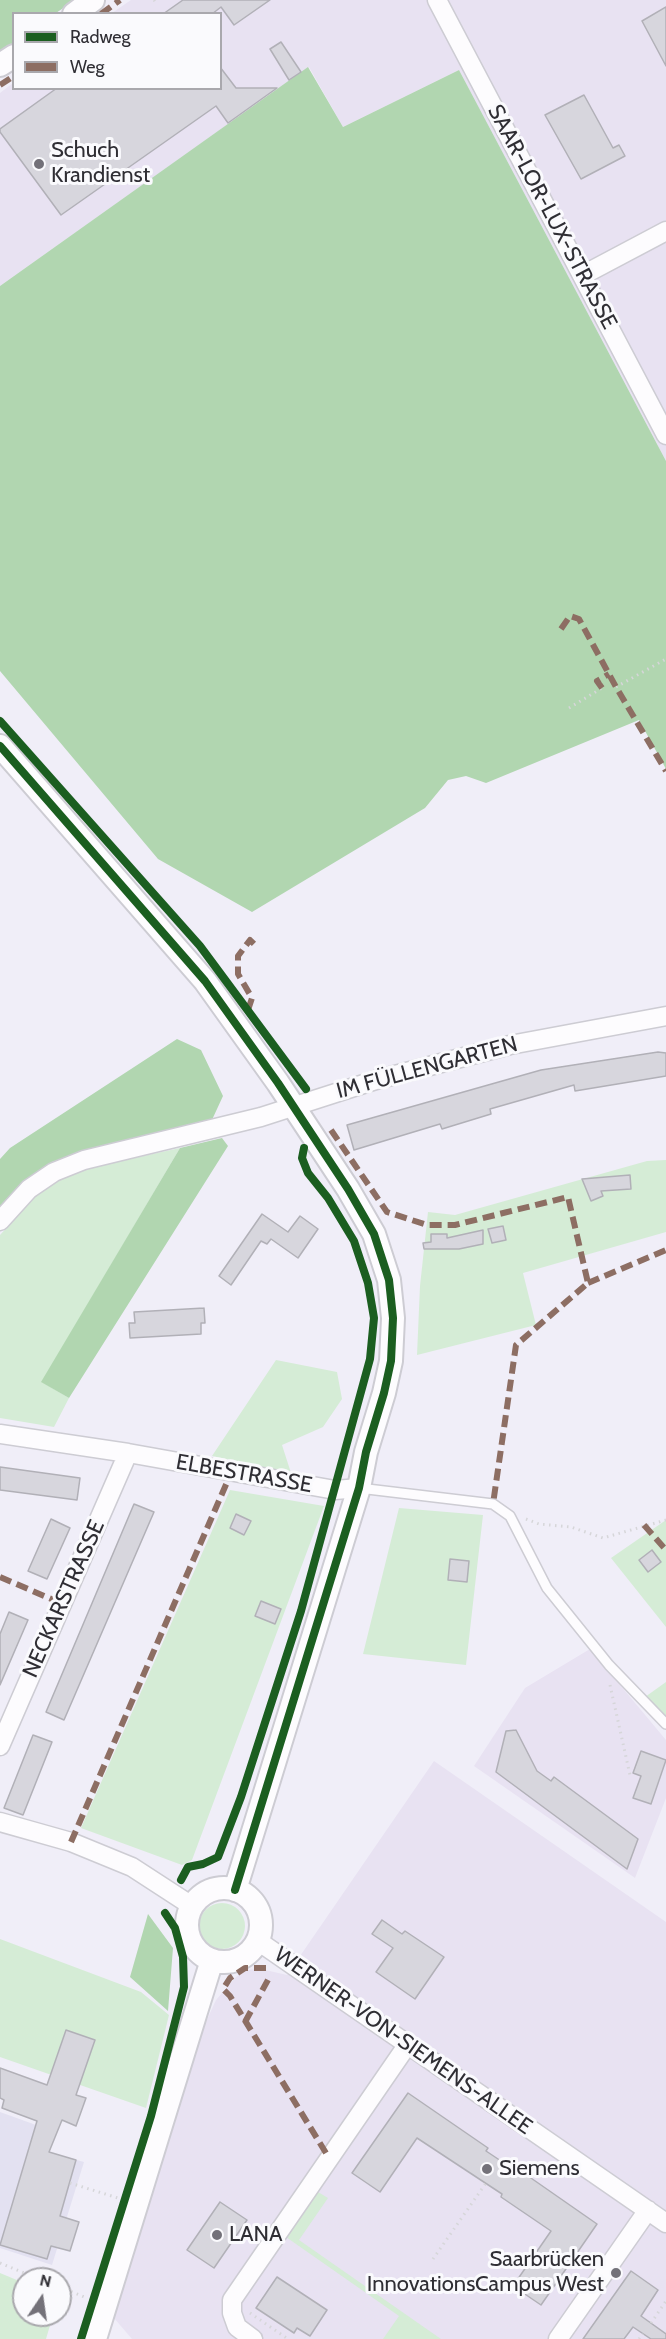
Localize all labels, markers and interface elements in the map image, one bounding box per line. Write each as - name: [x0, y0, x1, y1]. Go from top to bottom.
- legend: [12, 12, 222, 90]
- text: Radweg: [70, 26, 131, 48]
- text: Weg: [70, 56, 105, 78]
- street label: SAAR-LOR-LUX-STRASSE: [482, 100, 622, 334]
- place label: Schuch Krandienst: [51, 138, 150, 190]
- marker: Schuch Krandienst: [32, 157, 46, 171]
- street label: IM FÜLLENGARTEN: [334, 1031, 520, 1105]
- street label: ELBESTRASSE: [174, 1449, 314, 1499]
- street label: NECKARSTRASSE: [17, 1516, 111, 1682]
- street label: WERNER-VON-SIEMENS-ALLEE: [269, 1942, 537, 2140]
- place label: Siemens: [499, 2156, 580, 2182]
- marker: Siemens: [480, 2162, 494, 2176]
- place label: LANA: [229, 2222, 283, 2248]
- marker: LANA: [210, 2228, 224, 2242]
- place label: Saarbrücken InnovationsCampus West: [367, 2247, 604, 2298]
- marker: Saarbrücken InnovationsCampus West: [609, 2266, 623, 2280]
- north arrow: [12, 2267, 72, 2327]
- text: N: [38, 2270, 53, 2291]

